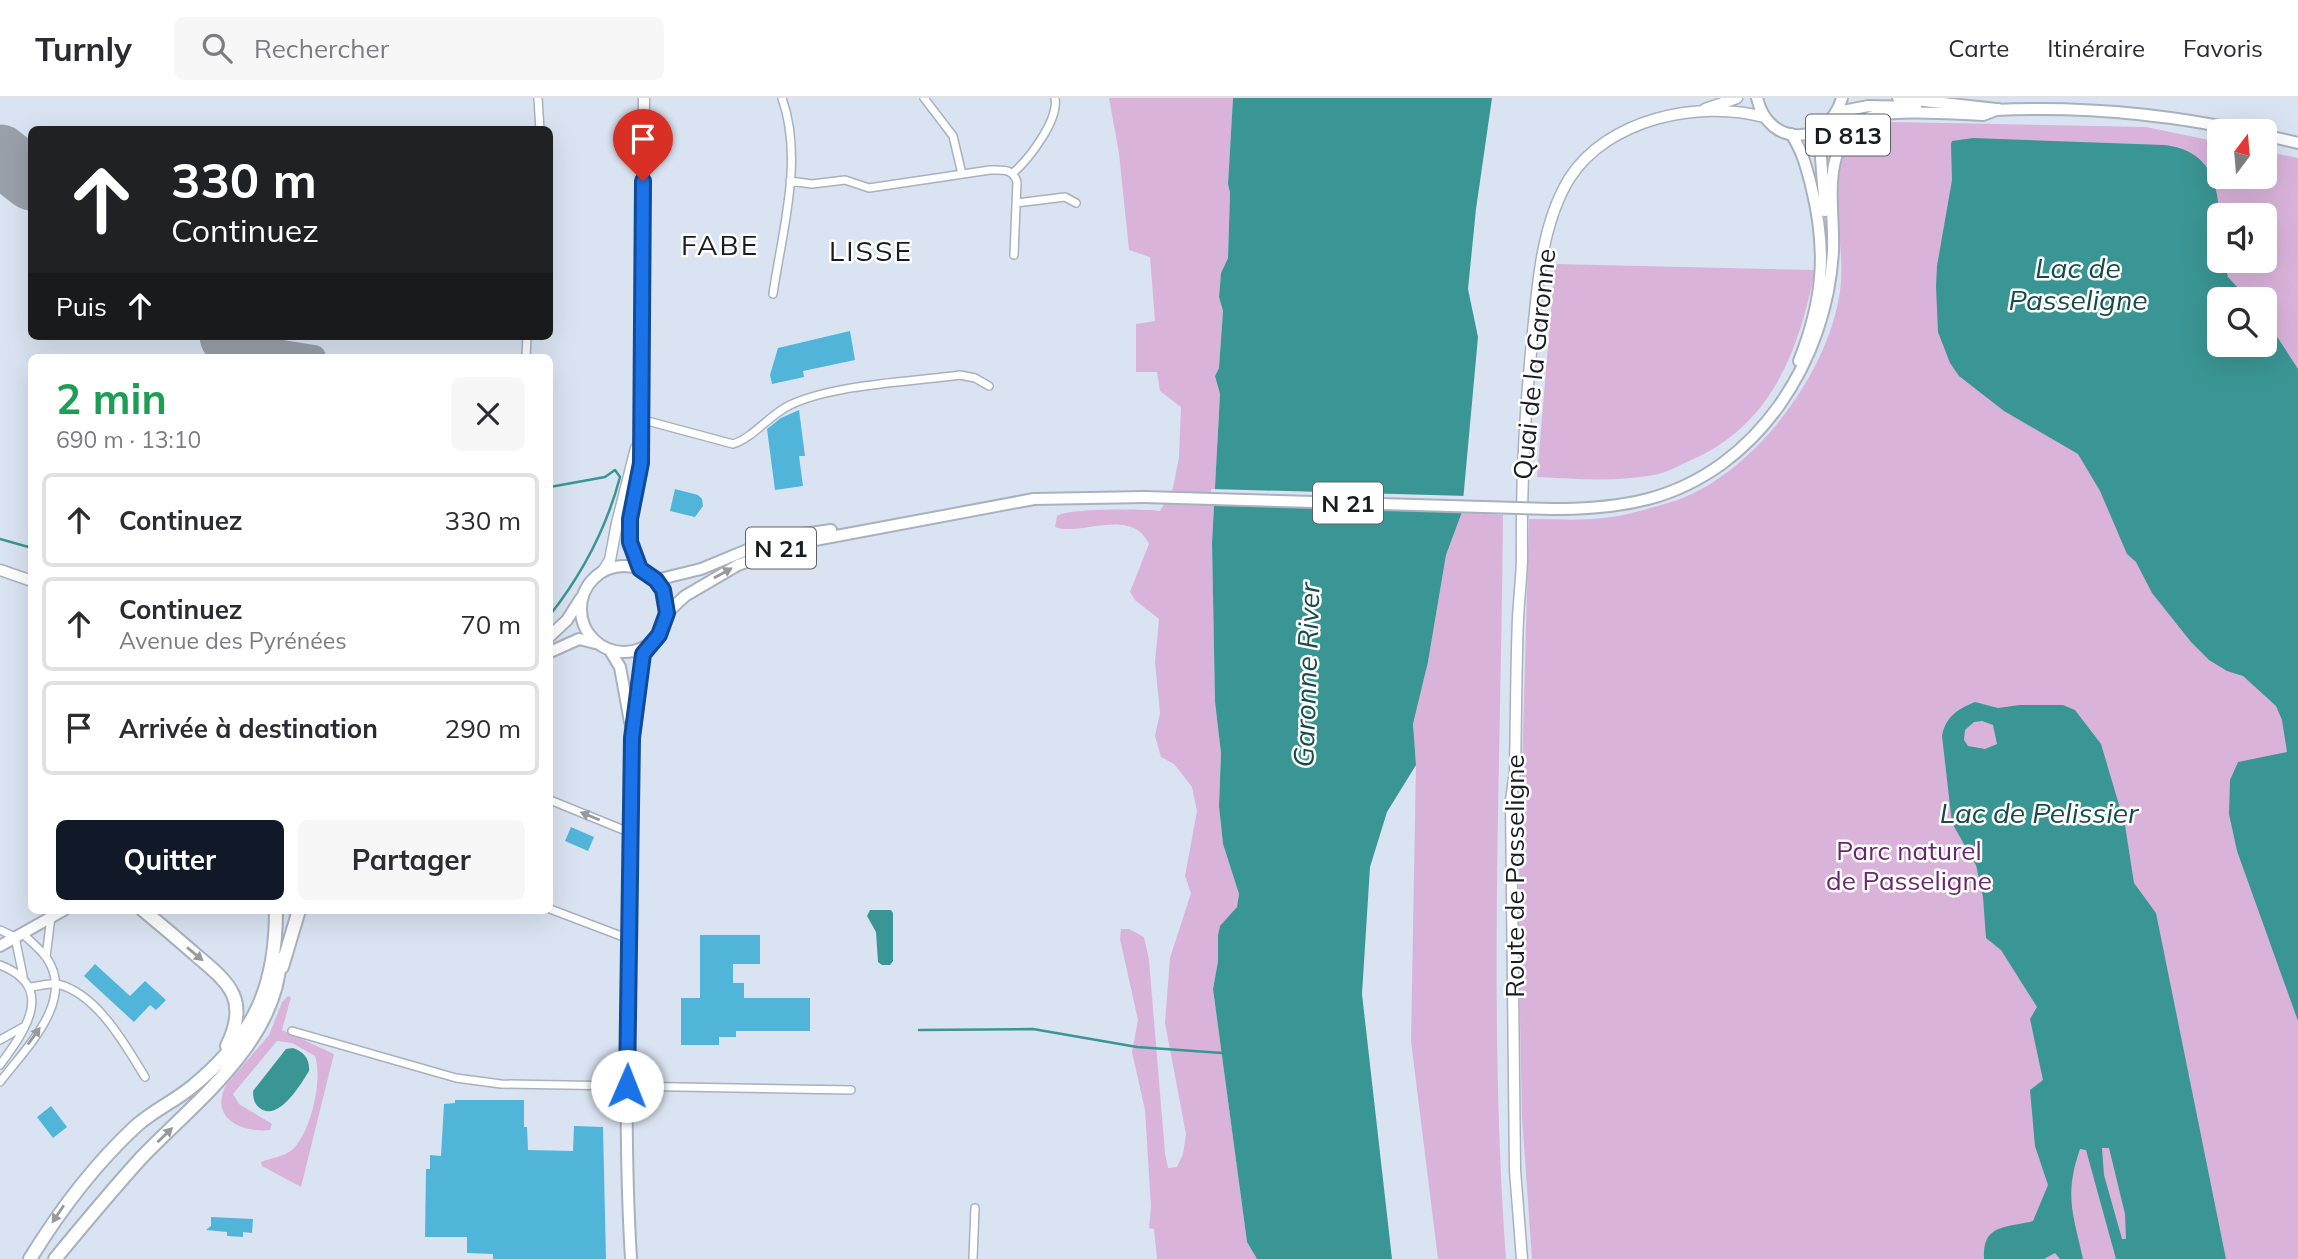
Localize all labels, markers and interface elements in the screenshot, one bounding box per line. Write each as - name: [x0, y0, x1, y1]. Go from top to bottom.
- search box: [174, 17, 664, 80]
- text: Turnly: [35, 28, 132, 69]
- icon: search: [198, 29, 236, 67]
- text: Rechercher: [254, 32, 389, 65]
- text: Carte: [1948, 33, 2009, 63]
- text: Itinéraire: [2047, 33, 2145, 63]
- text: Favoris: [2183, 33, 2263, 63]
- pin: [613, 109, 673, 181]
- road number: D 813: [1806, 114, 1890, 155]
- north arrow: [2207, 119, 2277, 189]
- map controls: [2207, 119, 2277, 357]
- icon: arrive: [624, 120, 662, 158]
- text: 330 m: [171, 149, 317, 210]
- icon: ahead: [56, 154, 147, 245]
- button: sound: [2207, 203, 2277, 273]
- text: Continuez: [171, 210, 319, 250]
- district label: FABE: [681, 227, 759, 262]
- district label: LISSE: [829, 233, 913, 268]
- street label: Quai de la Garonne: [1505, 247, 1563, 481]
- water label: Lac de Passeligne: [2008, 250, 2148, 317]
- icon: ahead: [121, 287, 159, 325]
- button: search: [2207, 287, 2277, 357]
- text: Puis: [56, 290, 107, 323]
- text: 2 min: [56, 372, 167, 425]
- button: close: [451, 377, 525, 451]
- text: 690 m · 13:10: [56, 425, 201, 454]
- road number: N 21: [1313, 482, 1383, 524]
- icon: ahead: [60, 501, 98, 539]
- text: Continuez: [119, 504, 243, 537]
- text: 330 m: [445, 504, 521, 537]
- road number: N 21: [746, 528, 816, 569]
- one-way arrow: [713, 568, 733, 580]
- water label: Garonne River: [1285, 580, 1327, 768]
- text: Continuez: [119, 593, 243, 626]
- icon: ahead: [60, 605, 98, 643]
- text: 70 m: [460, 608, 521, 641]
- text: Avenue des Pyrénées: [119, 626, 347, 655]
- icon: arrive: [60, 709, 98, 747]
- text: Arrivée à destination: [119, 712, 378, 745]
- text: 290 m: [445, 712, 521, 745]
- street label: Route de Passeligne: [1498, 754, 1531, 998]
- water label: Lac de Pelissier: [1940, 795, 2140, 830]
- one-way arrow: [580, 811, 601, 822]
- button: Quitter: [56, 820, 284, 900]
- button: Partager: [298, 820, 525, 900]
- park label: Parc naturel de Passeligne: [1826, 834, 1992, 897]
- one-way arrow: [187, 946, 204, 961]
- one-way arrow: [27, 1026, 41, 1045]
- position arrow: [590, 1049, 664, 1123]
- one-way arrow: [156, 1128, 173, 1144]
- one-way arrow: [51, 1205, 65, 1223]

